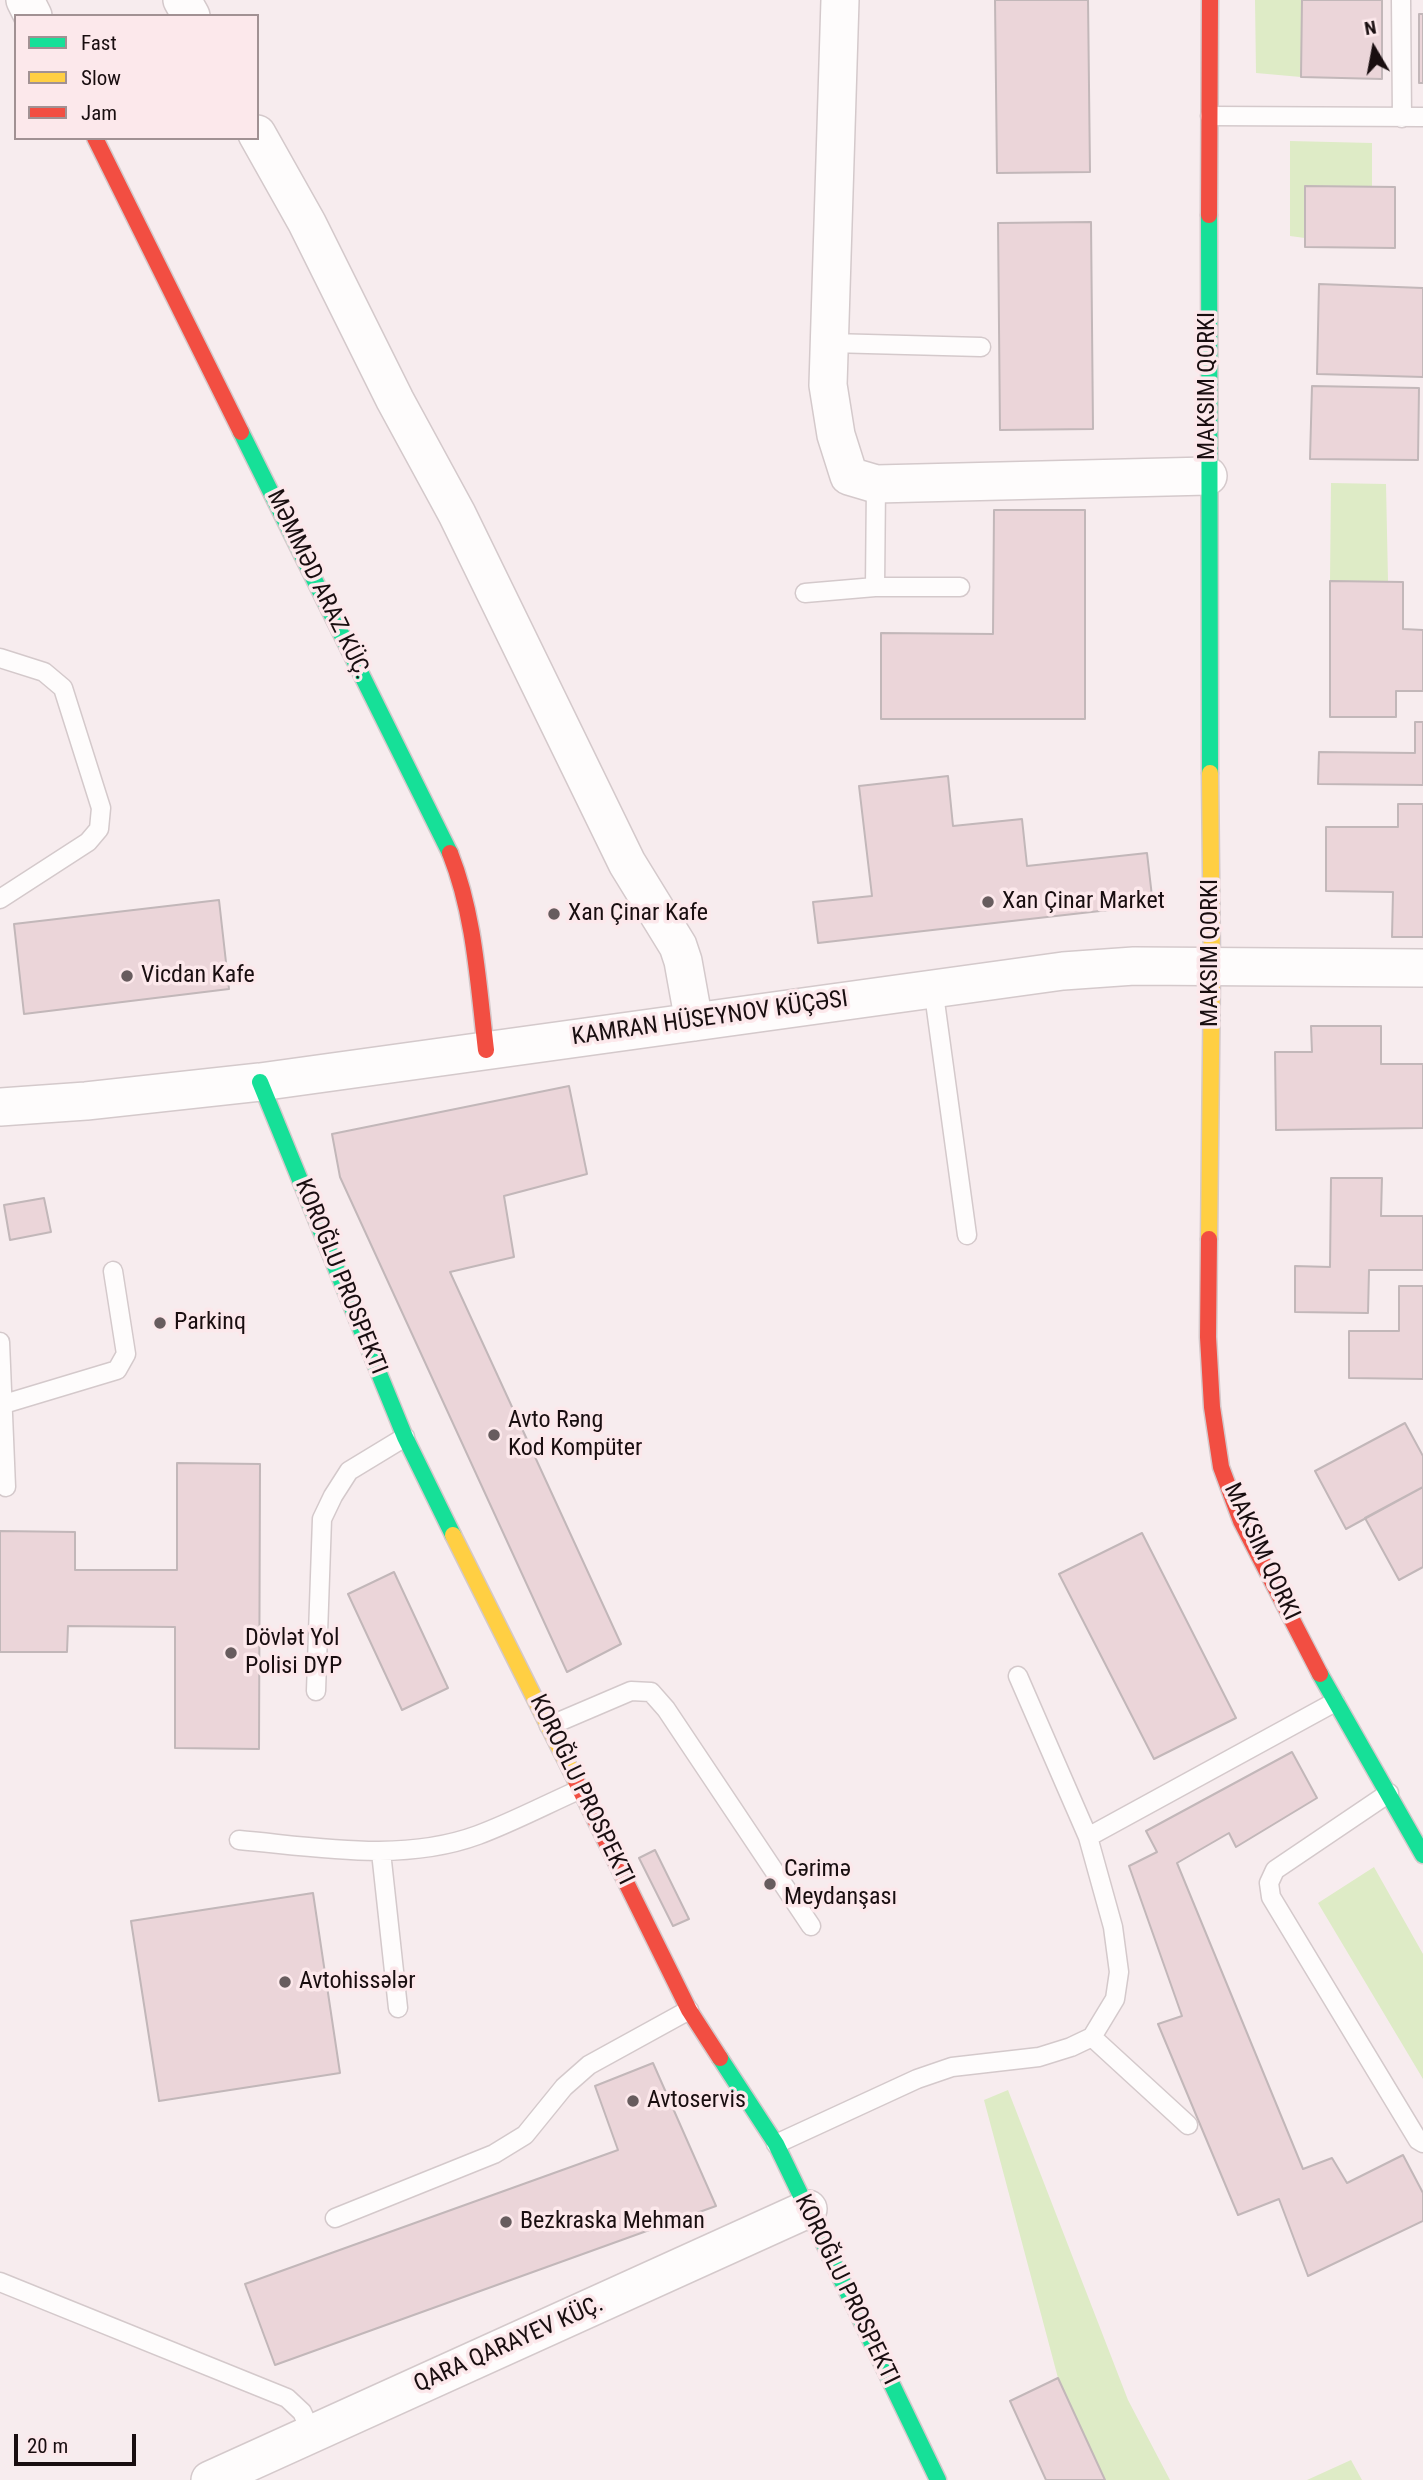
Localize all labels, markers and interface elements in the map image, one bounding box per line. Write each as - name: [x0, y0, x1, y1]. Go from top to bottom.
- legend: [14, 14, 259, 140]
- north arrow: [1339, 14, 1409, 84]
- text: N: [1363, 15, 1378, 40]
- text: Fast: [81, 31, 117, 55]
- text: Slow: [81, 66, 121, 90]
- text: Jam: [81, 101, 117, 125]
- street label: MAKSIM QORKI: [1194, 312, 1222, 460]
- street label: MƏMMƏD ARAZ KÜÇ.: [260, 486, 376, 684]
- street label: MAKSIM QORKI: [1197, 879, 1225, 1027]
- place label: Xan Çinar Market: [1002, 888, 1165, 916]
- marker: Xan Çinar Market: [980, 894, 996, 910]
- place label: Xan Çinar Kafe: [568, 900, 708, 928]
- marker: Xan Çinar Kafe: [546, 906, 562, 922]
- place label: Vicdan Kafe: [141, 962, 255, 990]
- marker: Vicdan Kafe: [119, 968, 135, 984]
- street label: KAMRAN HÜSEYNOV KÜÇƏSI: [570, 985, 850, 1053]
- street label: KOROĞLU PROSPEKTI: [288, 1175, 392, 1379]
- place label: Parkinq: [174, 1309, 246, 1337]
- marker: Parkinq: [152, 1315, 168, 1331]
- place label: Avto Rəng Kod Kompüter: [508, 1407, 642, 1463]
- marker: Avto Rəng Kod Kompüter: [486, 1427, 502, 1443]
- street label: MAKSIM QORKI: [1217, 1479, 1305, 1625]
- place label: Dövlət Yol Polisi DYP: [245, 1625, 342, 1681]
- marker: Dövlət Yol Polisi DYP: [223, 1645, 239, 1661]
- street label: KOROĞLU PROSPEKTI: [522, 1690, 640, 1890]
- place label: Cərimə Meydanşası: [784, 1856, 897, 1912]
- marker: Cərimə Meydanşası: [762, 1876, 778, 1892]
- place label: Avtohissələr: [299, 1968, 416, 1996]
- marker: Avtohissələr: [277, 1974, 293, 1990]
- place label: Avtoservis: [647, 2087, 746, 2115]
- marker: Avtoservis: [625, 2093, 641, 2109]
- street label: KOROĞLU PROSPEKTI: [787, 2190, 905, 2390]
- place label: Bezkraska Mehman: [520, 2208, 705, 2236]
- marker: Bezkraska Mehman: [498, 2214, 514, 2230]
- street label: QARA QARAYEV KÜÇ.: [410, 2290, 608, 2400]
- scale bar: [18, 2420, 140, 2464]
- text: 20 m: [27, 2434, 68, 2458]

